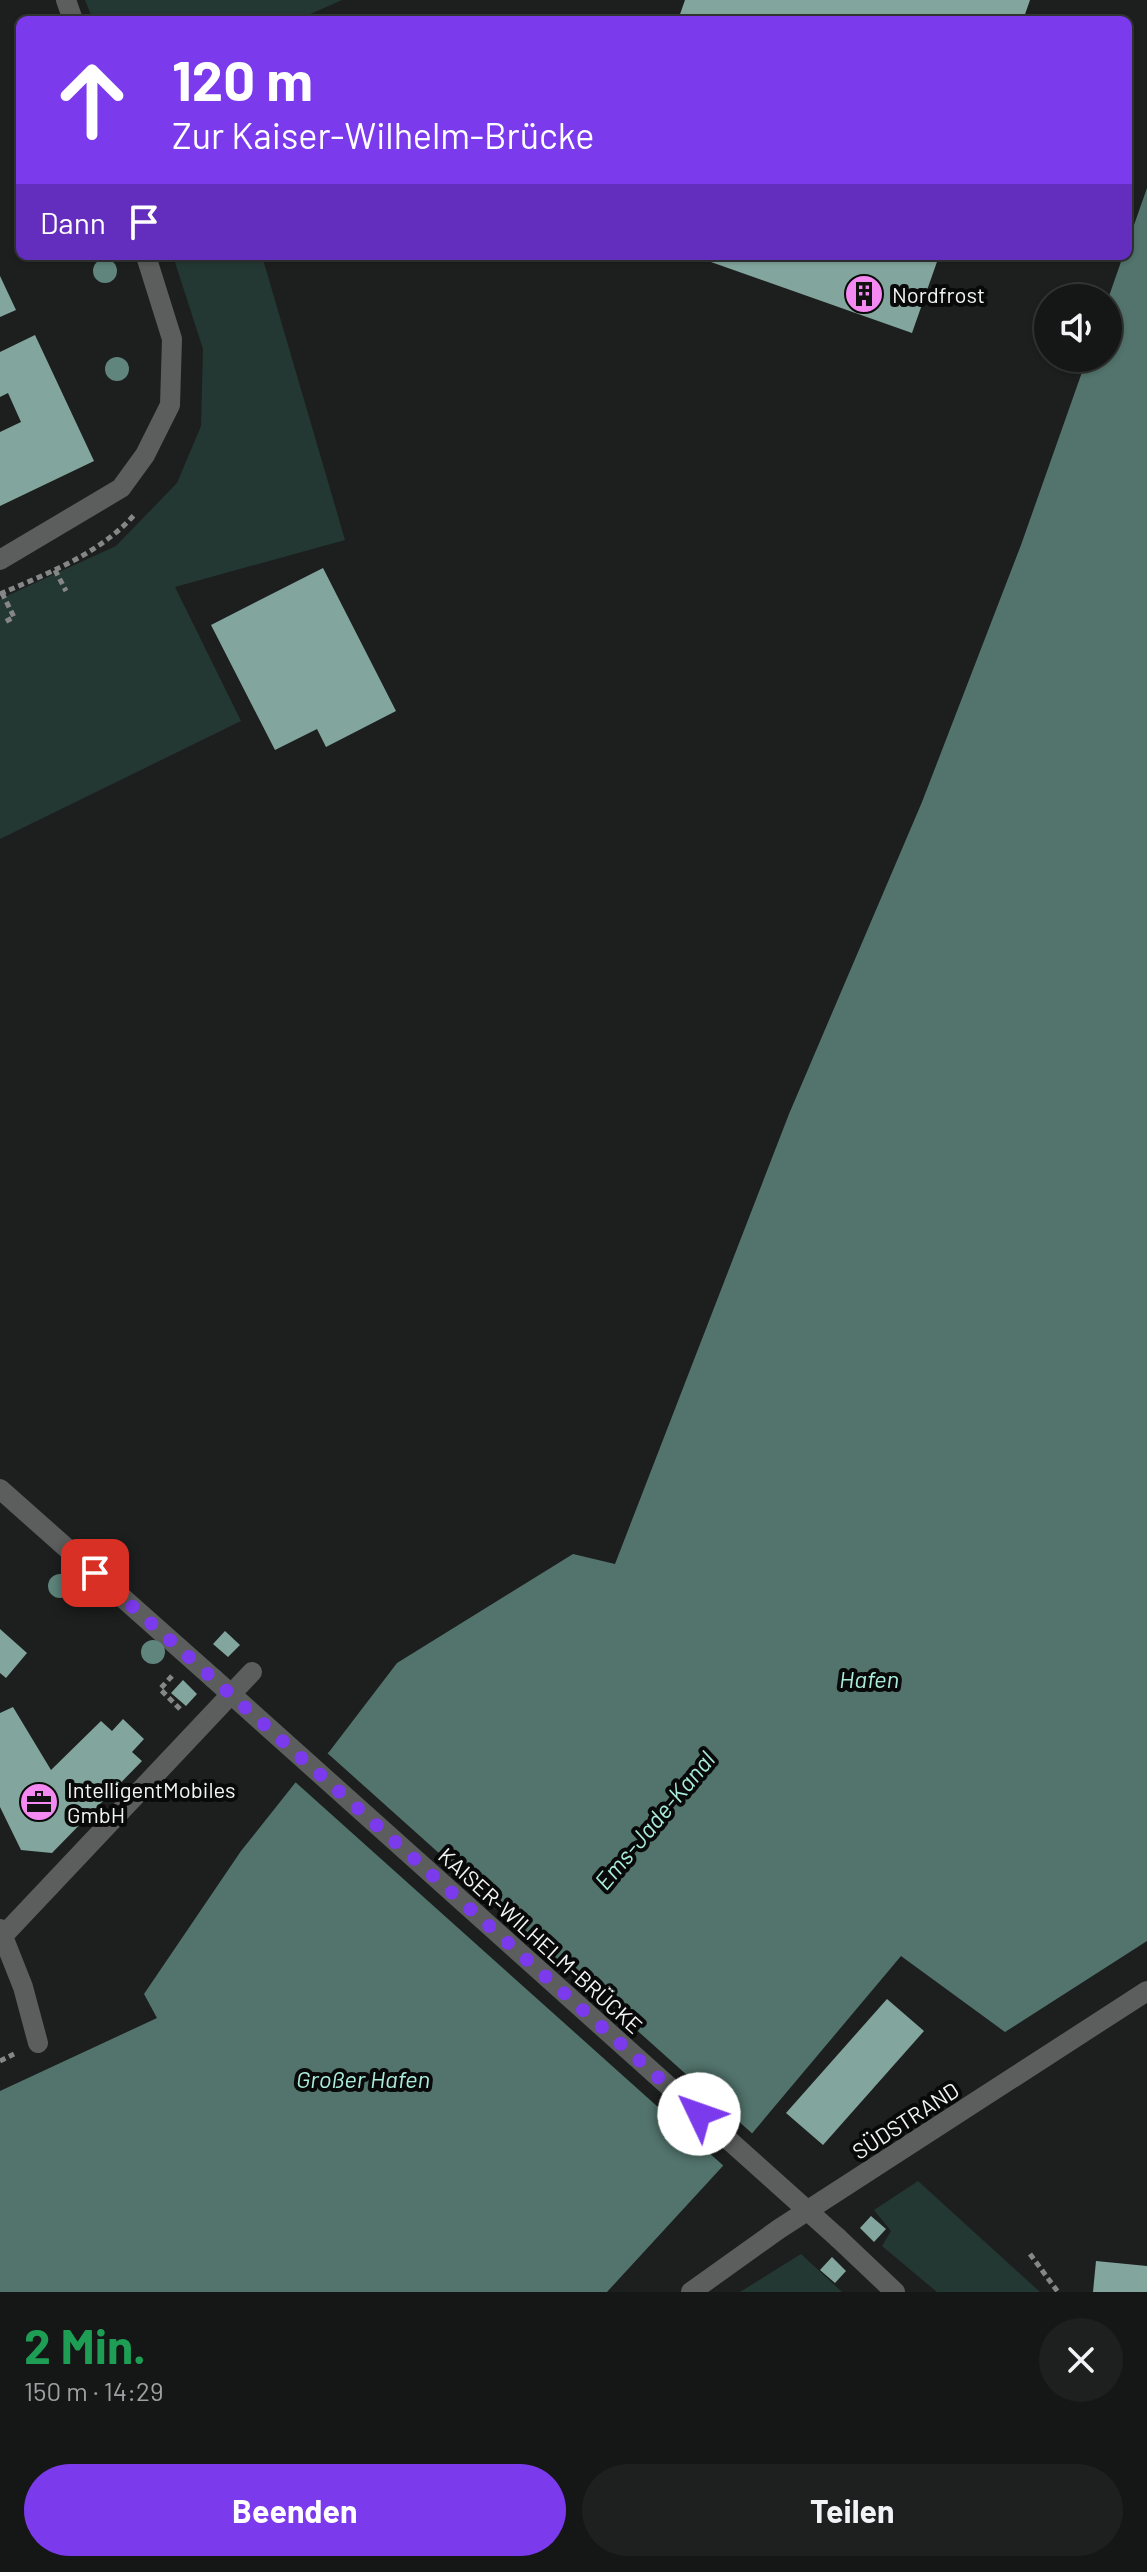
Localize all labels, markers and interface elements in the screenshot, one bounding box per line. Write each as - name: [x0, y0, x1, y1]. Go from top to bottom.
- text: 120 m: [172, 45, 313, 112]
- icon: ahead: [40, 48, 144, 152]
- text: Zur Kaiser-Wilhelm-Brücke: [172, 113, 594, 156]
- icon: arrive: [122, 200, 166, 244]
- text: Dann: [40, 204, 106, 240]
- building icon: Nordfrost: [843, 273, 885, 315]
- place label: Nordfrost: [892, 281, 985, 307]
- map controls: [1034, 284, 1122, 372]
- button: sound: [1034, 284, 1122, 372]
- pin: [61, 1539, 129, 1607]
- icon: arrive: [73, 1551, 117, 1595]
- water label: Hafen: [839, 1664, 899, 1693]
- water label: Ems-Jade-Kanal: [588, 1745, 721, 1895]
- place label: IntelligentMobiles GmbH: [67, 1776, 236, 1827]
- office icon: IntelligentMobiles GmbH: [18, 1781, 60, 1823]
- street label: KAISER-WILHELM-BRÜCKE: [434, 1842, 648, 2038]
- water label: Großer Hafen: [296, 2064, 430, 2093]
- position arrow: [657, 2072, 741, 2156]
- street label: SÜDSTRAND: [847, 2076, 963, 2164]
- text: 2 Min.: [24, 2316, 146, 2374]
- button: close: [1039, 2318, 1123, 2402]
- text: 150 m · 14:29: [24, 2375, 163, 2406]
- button: Beenden: [24, 2464, 566, 2556]
- button: Teilen: [582, 2464, 1123, 2556]

